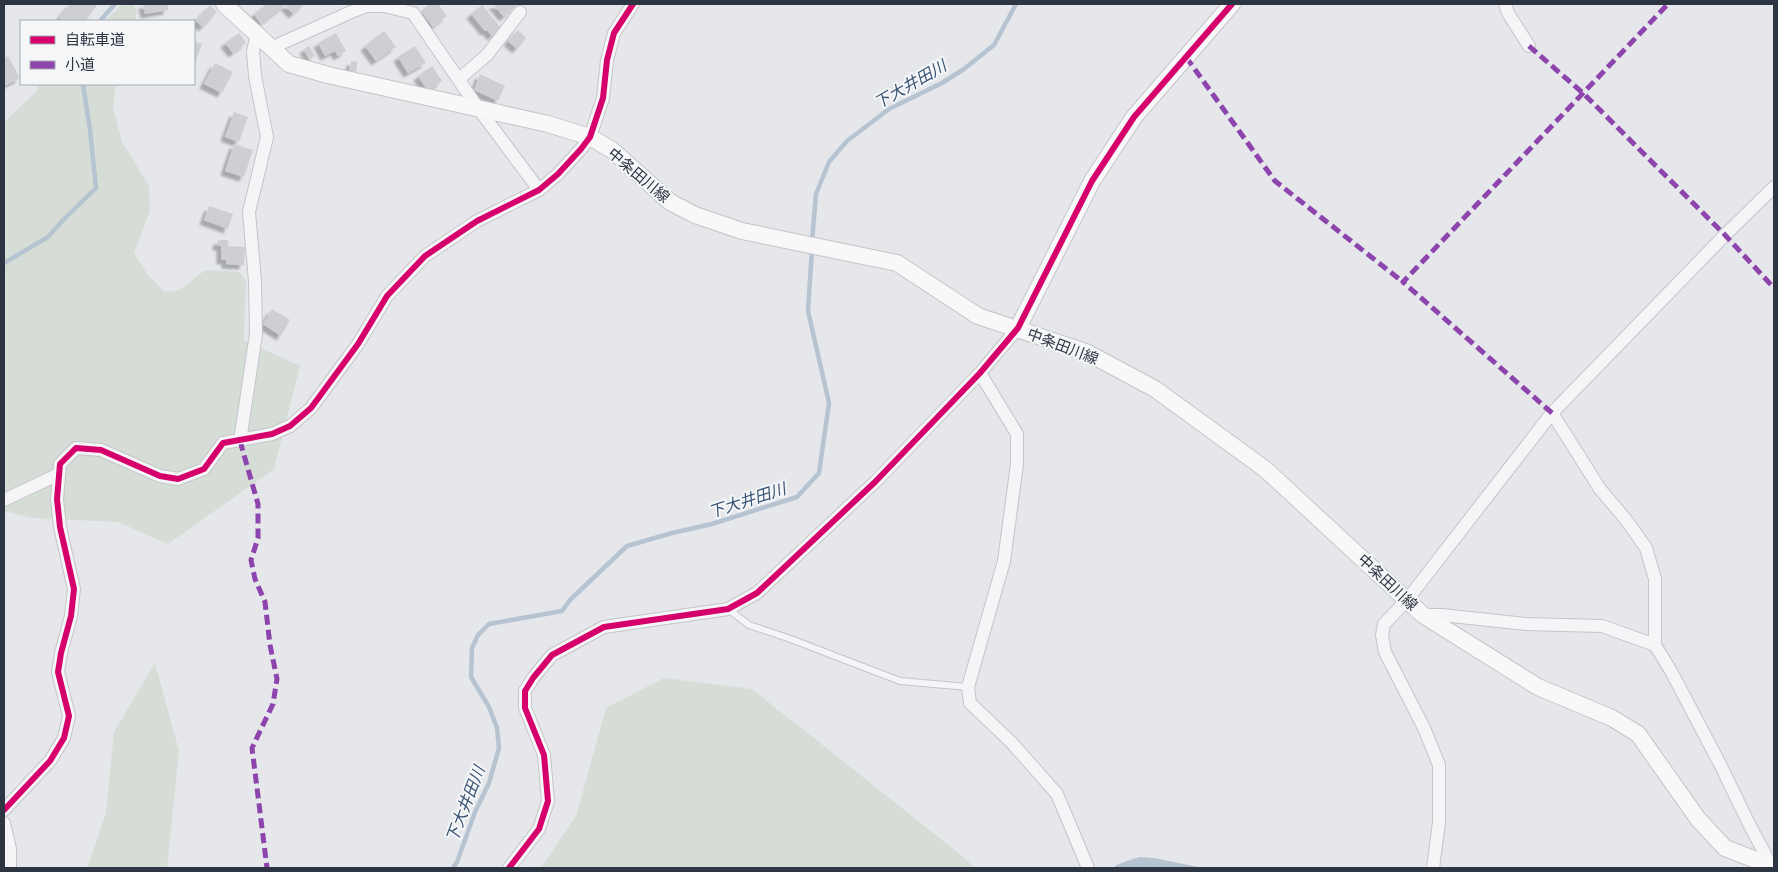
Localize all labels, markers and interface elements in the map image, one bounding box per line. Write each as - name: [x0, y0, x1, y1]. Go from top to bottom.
- legend: [20, 20, 195, 85]
- text: 自転車道: [65, 30, 125, 49]
- water label: 下大井田川: [870, 54, 951, 113]
- text: 小道: [65, 55, 95, 74]
- street label: 中条田川線: [604, 144, 674, 206]
- street label: 中条田川線: [1025, 324, 1101, 368]
- water label: 下大井田川: [706, 478, 790, 522]
- street label: 中条田川線: [1354, 549, 1422, 615]
- water label: 下大井田川: [441, 761, 489, 845]

